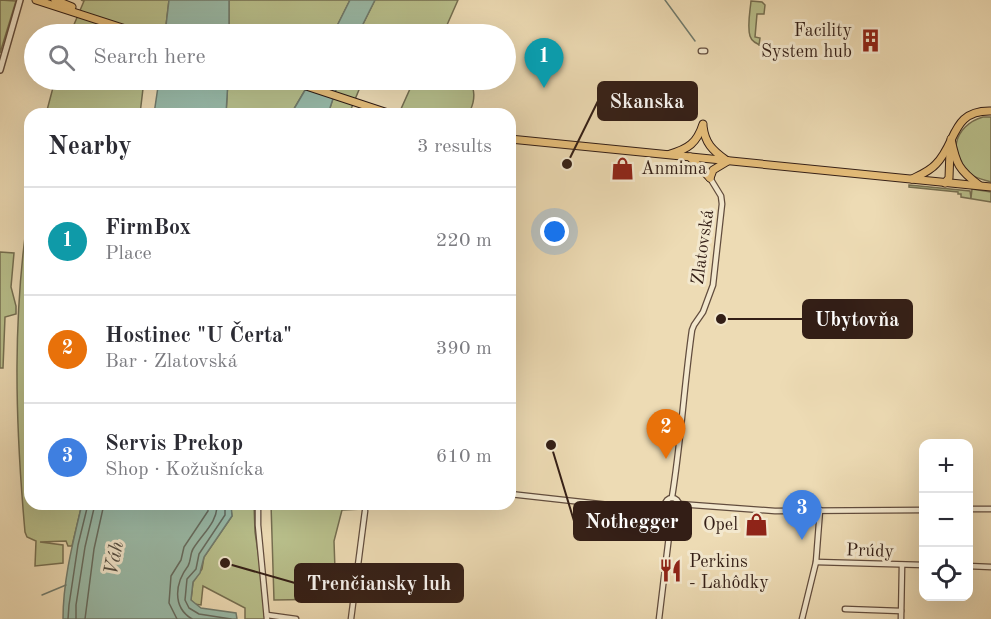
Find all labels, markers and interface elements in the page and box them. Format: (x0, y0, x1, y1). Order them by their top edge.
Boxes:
place label: Facility System hub (761, 22, 852, 61)
search box (24, 24, 516, 90)
building icon: Facility System hub (857, 27, 883, 53)
pin: 1 (524, 38, 564, 88)
icon: search (45, 41, 78, 74)
text: Search here (93, 46, 206, 68)
callout: Skanska (598, 82, 697, 120)
text: Skanska (610, 93, 684, 113)
text: Nearby (48, 134, 132, 160)
text: 3 results (417, 137, 492, 157)
shop icon: Anmima (610, 155, 636, 181)
place label: Anmima (641, 160, 707, 178)
street label: Zlatovská (689, 208, 717, 286)
text: FirmBox (105, 217, 191, 239)
your location (540, 217, 569, 246)
text: 1 (62, 231, 73, 251)
text: 220 m (436, 231, 492, 251)
text: Place (105, 244, 152, 264)
callout: Ubytovňa (803, 300, 912, 338)
text: Ubytovňa (815, 311, 899, 331)
text: Hostinec "U Čerta" (105, 325, 292, 347)
text: 2 (62, 339, 73, 359)
text: 390 m (436, 339, 492, 359)
text: Bar · Zlatovská (105, 352, 238, 372)
pin: 2 (646, 410, 686, 459)
text: Servis Prekop (105, 433, 243, 455)
map controls (919, 439, 973, 601)
button: + (919, 439, 973, 493)
text: 3 (62, 447, 73, 467)
text: 610 m (436, 447, 492, 467)
text: Shop · Kožušnícka (105, 460, 264, 480)
pin: 3 (782, 490, 822, 540)
button: − (919, 493, 973, 547)
callout: Nothegger (574, 502, 691, 540)
shop icon: Opel (743, 511, 769, 537)
text: Nothegger (585, 513, 679, 533)
place label: Opel (703, 516, 738, 534)
water label: Váh (102, 540, 128, 577)
street label: Prúdy (846, 541, 895, 561)
button: locate (919, 547, 973, 601)
place label: Perkins - Lahôdky (689, 553, 769, 592)
restaurant icon: Perkins - Lahôdky (658, 558, 684, 584)
callout: Trenčiansky luh (295, 564, 463, 602)
text: Trenčiansky luh (307, 575, 451, 595)

